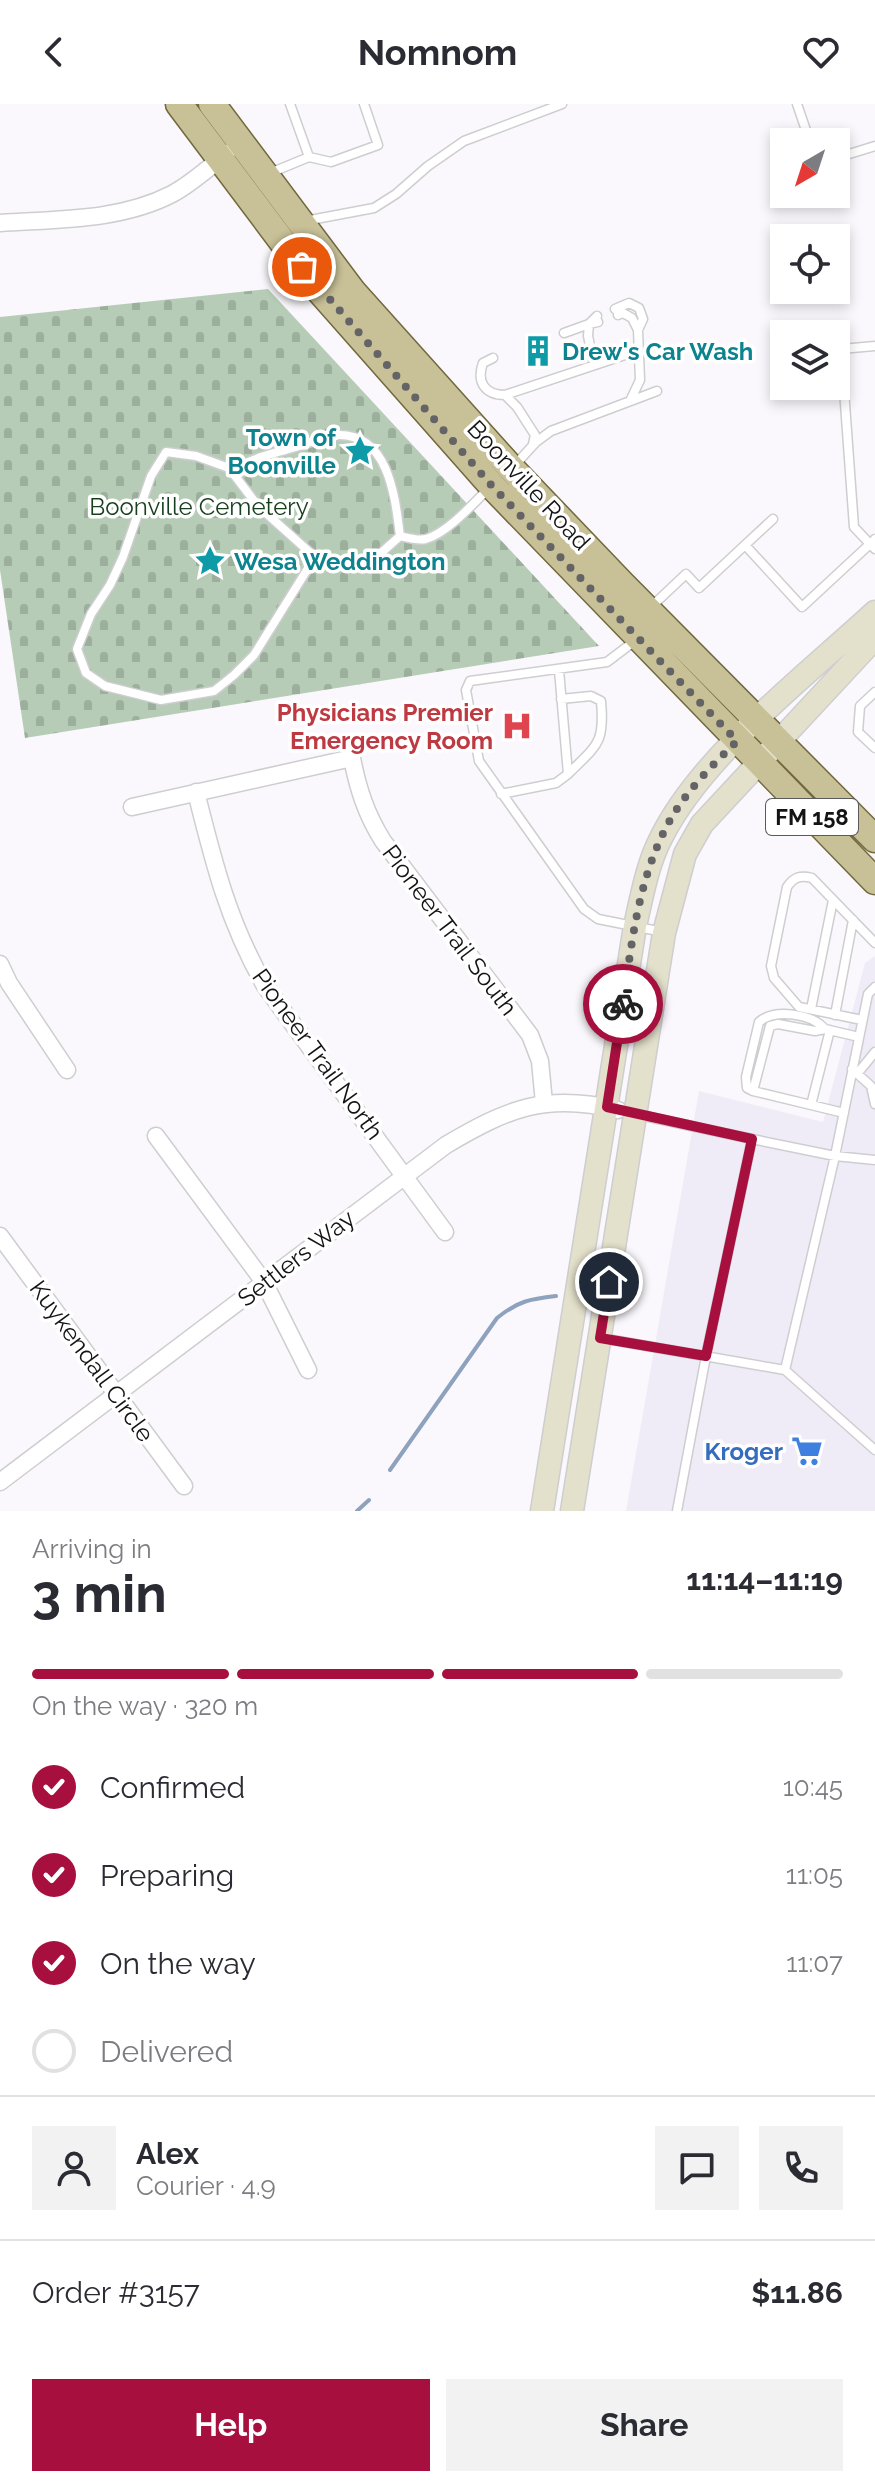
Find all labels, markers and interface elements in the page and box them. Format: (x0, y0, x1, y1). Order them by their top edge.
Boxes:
icon: back (32, 30, 76, 74)
icon: heart (799, 30, 843, 74)
text: Nomnom (358, 31, 517, 73)
north arrow (770, 128, 850, 208)
map controls (770, 128, 850, 400)
button: locate (770, 224, 850, 304)
pin (268, 233, 336, 301)
icon: bag (280, 245, 324, 289)
button: layers (770, 320, 850, 400)
building icon: Drew's Car Wash (521, 334, 555, 368)
place label: Drew's Car Wash (562, 337, 753, 366)
street label: Boonville Road (461, 414, 597, 556)
place label: Town of Boonville (227, 423, 337, 480)
place icon: Town of Boonville (343, 434, 377, 468)
park label: Boonville Cemetery (89, 492, 309, 521)
place icon: Wesa Weddington (193, 544, 227, 578)
place label: Wesa Weddington (234, 547, 445, 576)
place label: Physicians Premier Emergency Room (277, 698, 493, 755)
hospital icon: Physicians Premier Emergency Room (500, 709, 534, 743)
road number: FM 158 (766, 799, 858, 835)
street label: Pioneer Trail South (376, 839, 524, 1021)
street label: Pioneer Trail North (246, 963, 390, 1145)
courier (583, 964, 663, 1044)
icon: bike (601, 982, 645, 1026)
street label: Settlers Way (232, 1203, 360, 1313)
pin (575, 1248, 643, 1316)
icon: home (587, 1260, 631, 1304)
street label: Kuykendall Circle (24, 1275, 160, 1447)
supermarket icon: Kroger (790, 1434, 824, 1468)
place label: Kroger (704, 1437, 783, 1466)
text: Arriving in (32, 1534, 152, 1564)
text: 11:14–11:19 (686, 1562, 843, 1597)
text: 3 min (32, 1563, 167, 1624)
text: On the way · 320 m (32, 1691, 258, 1721)
icon: check (32, 1765, 76, 1809)
text: Confirmed (100, 1770, 245, 1805)
text: 10:45 (783, 1772, 843, 1802)
icon: check (32, 1853, 76, 1897)
text: Preparing (100, 1858, 234, 1893)
text: 11:05 (786, 1860, 843, 1890)
icon: check (32, 1941, 76, 1985)
text: On the way (100, 1946, 256, 1981)
text: 11:07 (786, 1948, 843, 1978)
text: Delivered (100, 2034, 233, 2069)
button: person (32, 2126, 116, 2210)
button: chat (655, 2126, 739, 2210)
button: phone (759, 2126, 843, 2210)
text: Alex (136, 2136, 199, 2171)
text: Courier · 4.9 (136, 2171, 276, 2201)
text: Order #3157 (32, 2275, 200, 2310)
text: $11.86 (751, 2275, 843, 2310)
button: Help (32, 2379, 430, 2471)
button: Share (446, 2379, 843, 2471)

